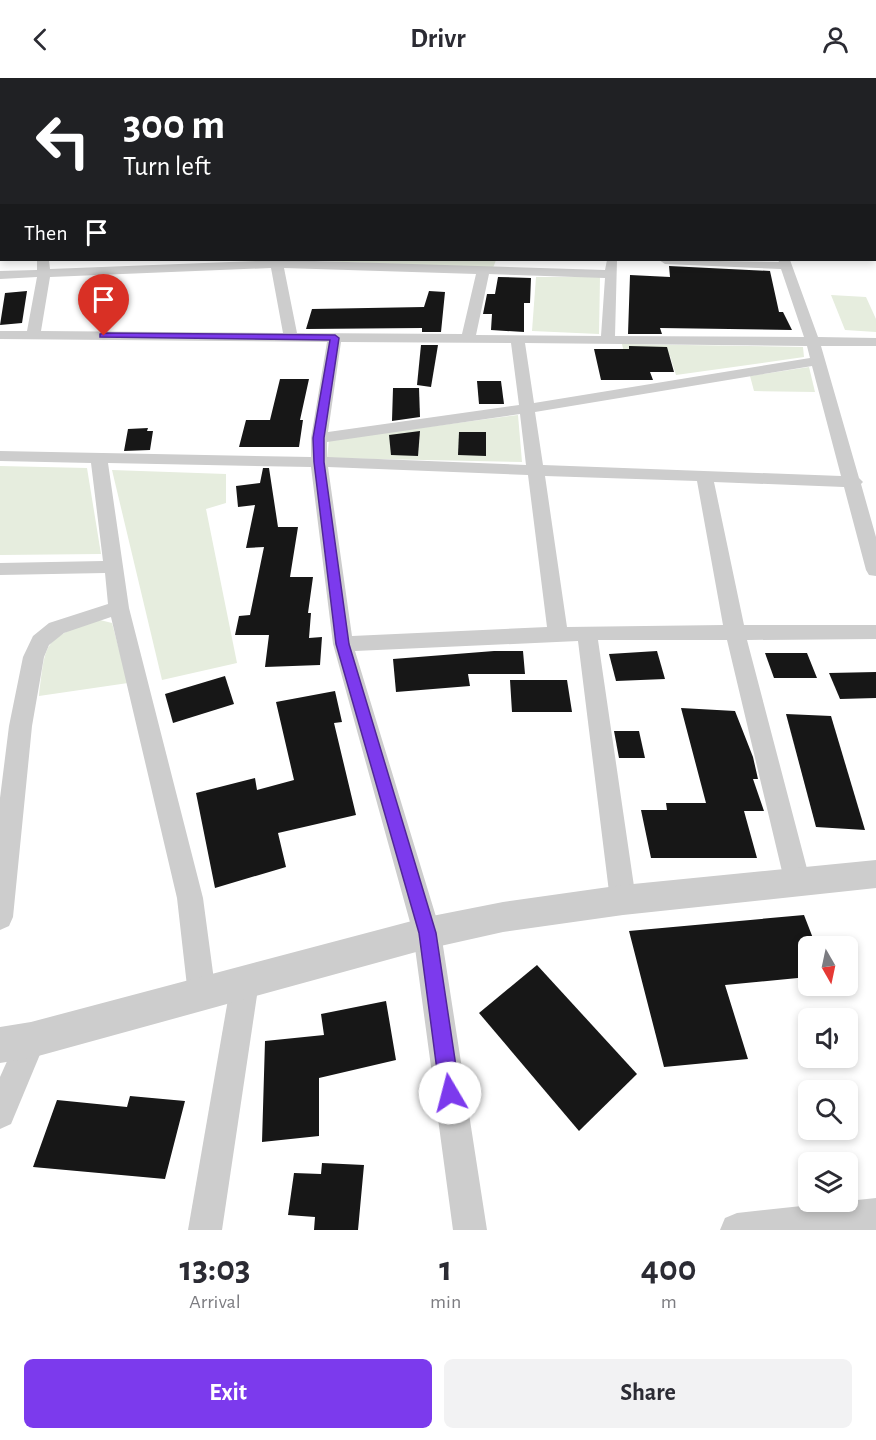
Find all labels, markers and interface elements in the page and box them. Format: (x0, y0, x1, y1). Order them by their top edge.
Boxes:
icon: back (24, 23, 57, 56)
icon: person (819, 23, 852, 56)
text: Drivr (410, 25, 466, 52)
icon: left (24, 102, 102, 180)
text: 300 m (123, 104, 225, 146)
text: Turn left (123, 153, 211, 180)
icon: arrive (80, 216, 113, 249)
text: Then (24, 222, 68, 244)
pin (78, 274, 129, 336)
icon: arrive (87, 283, 120, 316)
north arrow (798, 936, 858, 996)
map controls (798, 936, 858, 1212)
button: sound (798, 1008, 858, 1068)
position arrow (418, 1061, 482, 1125)
button: search (798, 1080, 858, 1140)
button: layers (798, 1152, 858, 1212)
text: 13:03 (180, 1251, 251, 1287)
text: 1 (439, 1251, 452, 1287)
text: 400 (641, 1251, 696, 1287)
text: Arrival (189, 1292, 241, 1312)
text: min (430, 1292, 461, 1312)
text: m (661, 1292, 677, 1312)
button: Exit (24, 1359, 432, 1428)
button: Share (444, 1359, 852, 1428)

